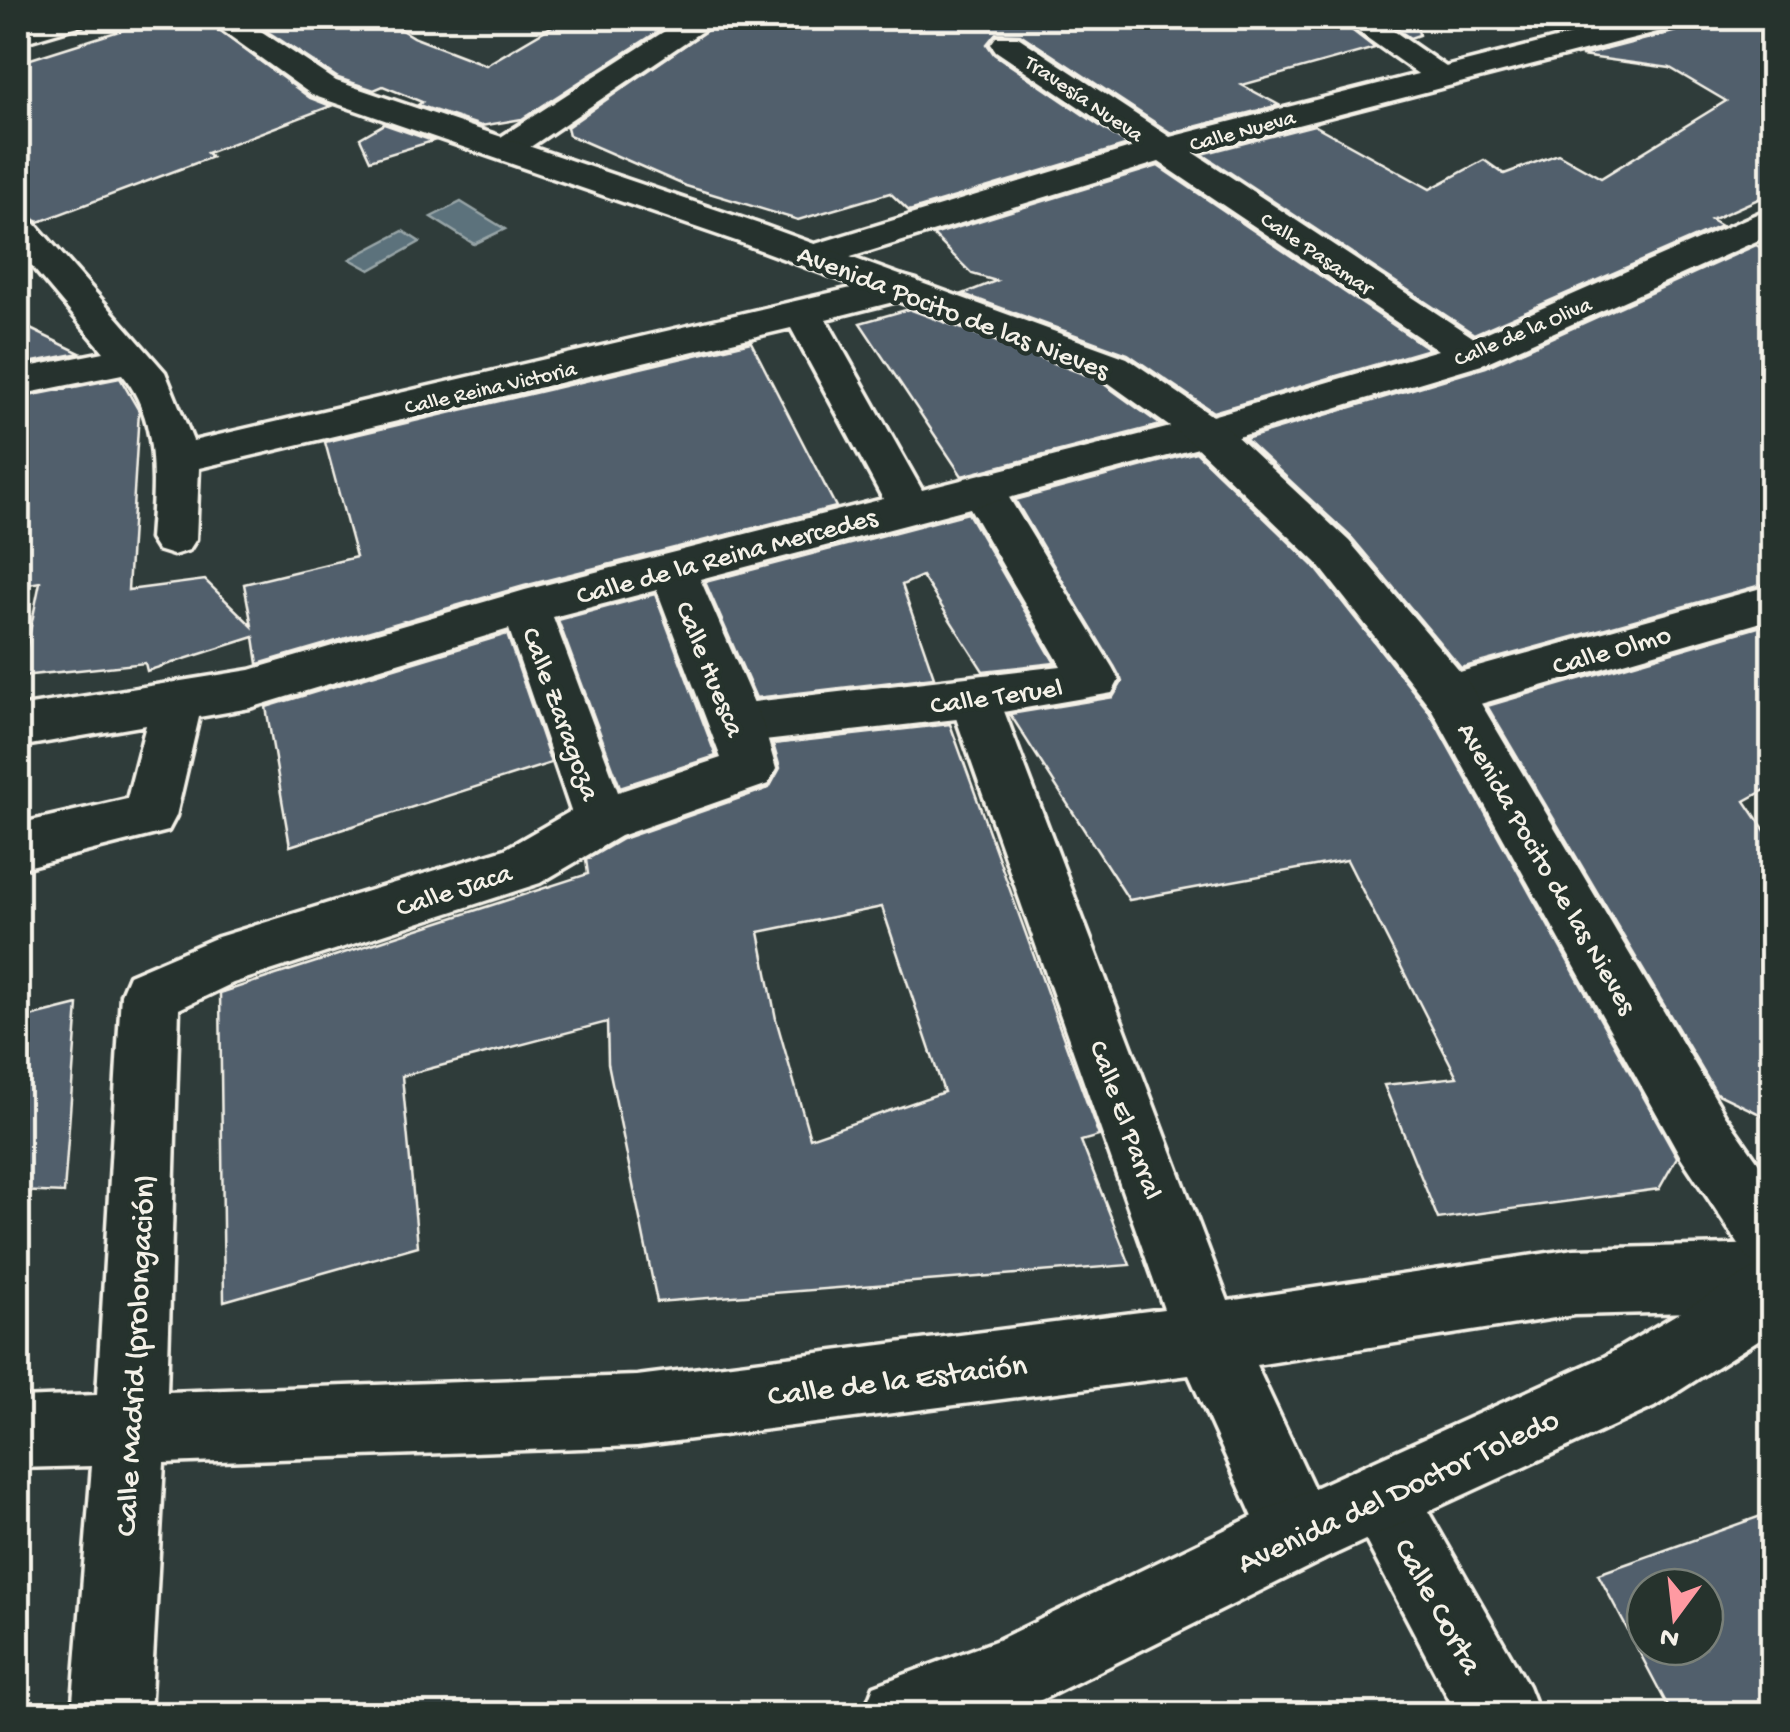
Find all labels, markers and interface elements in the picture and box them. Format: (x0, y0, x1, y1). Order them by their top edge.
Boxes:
street label: Travesía Nueva (1017, 50, 1148, 150)
street label: Calle Nueva (1187, 106, 1299, 159)
street label: Calle Pasamar (1254, 208, 1379, 304)
street label: Avenida Pocito de las Nieves (792, 239, 1114, 389)
street label: Calle de la Oliva (1451, 293, 1597, 374)
street label: Calle Reina Victoria (402, 357, 580, 422)
street label: Calle de la Reina Mercedes (573, 502, 882, 614)
street label: Calle Huesca (666, 597, 750, 744)
street label: Calle Olmo (1549, 620, 1675, 685)
street label: Calle Zaragoza (512, 624, 606, 807)
street label: Calle Teruel (928, 673, 1065, 724)
street label: Avenida Pocito de las Nieves (1448, 717, 1643, 1022)
street label: Calle Jaca (392, 858, 518, 926)
street label: Calle El Parral (1080, 1036, 1168, 1205)
street label: Calle Madrid (prolongación) (110, 1173, 166, 1537)
street label: Calle de la Estación (766, 1348, 1029, 1418)
street label: Avenida del Doctor Toledo (1232, 1402, 1566, 1585)
street label: Calle Corta (1383, 1533, 1489, 1683)
north arrow (1625, 1567, 1725, 1667)
text: N (1657, 1618, 1683, 1655)

